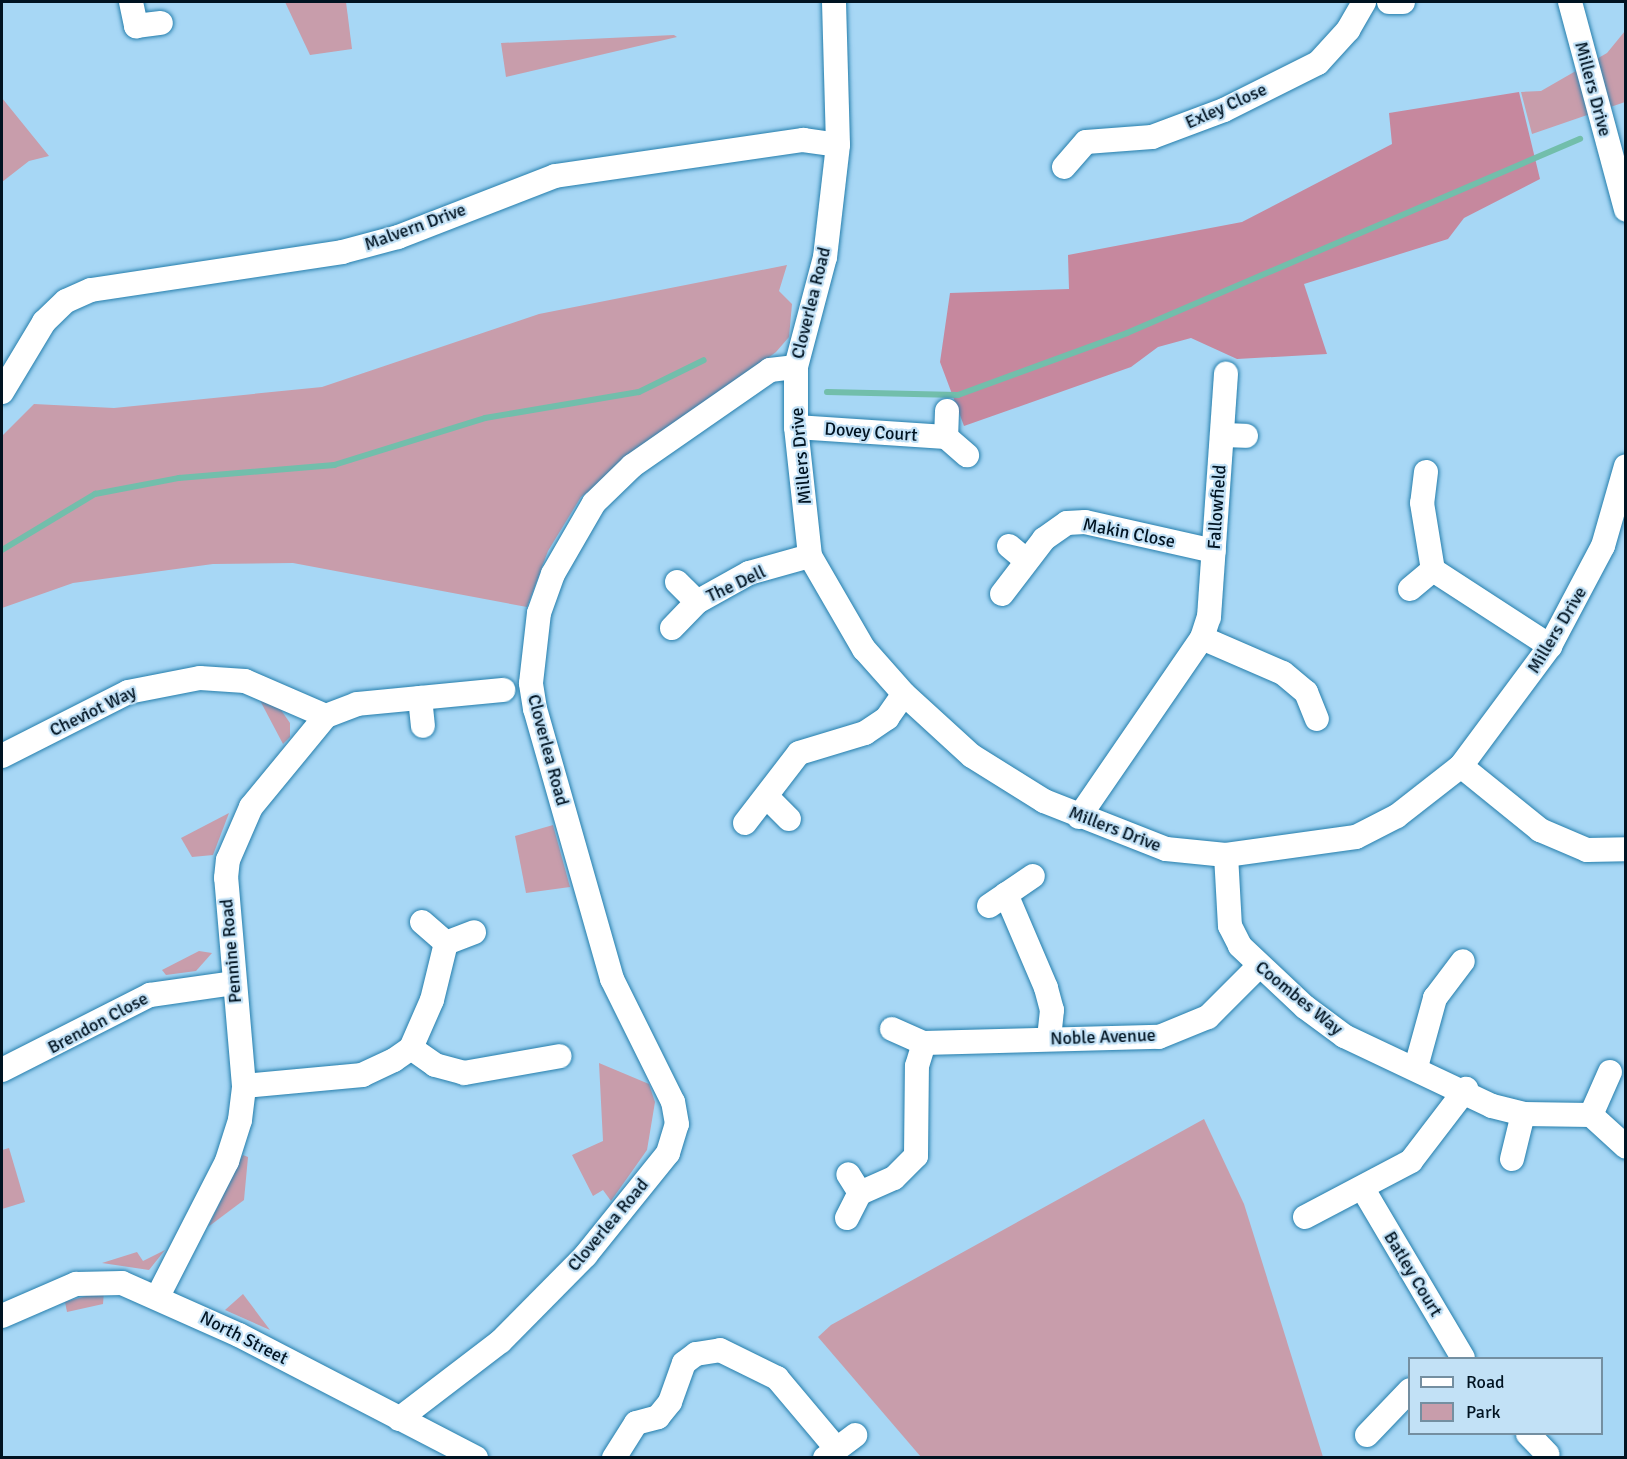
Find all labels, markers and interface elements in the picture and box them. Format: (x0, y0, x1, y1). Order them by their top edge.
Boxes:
street label: Millers Drive (1570, 39, 1616, 139)
street label: Exley Close (1182, 78, 1270, 134)
street label: Malvern Drive (361, 199, 469, 255)
street label: Cloverlea Road (787, 245, 835, 361)
street label: Millers Drive (786, 407, 816, 505)
street label: Dovey Court (824, 418, 918, 446)
street label: Fallowfield (1203, 464, 1231, 550)
street label: Makin Close (1081, 513, 1177, 553)
street label: The Dell (703, 561, 769, 607)
street label: Millers Drive (1523, 583, 1591, 677)
street label: Cheviot Way (46, 681, 140, 741)
street label: Cloverlea Road (523, 692, 573, 808)
street label: Millers Drive (1066, 801, 1164, 857)
street label: Pennine Road (216, 898, 246, 1004)
street label: Coombes Way (1251, 956, 1347, 1040)
street label: Brendon Close (44, 987, 152, 1059)
street label: Noble Avenue (1050, 1024, 1156, 1050)
street label: Cloverlea Road (563, 1174, 653, 1276)
street label: Batley Court (1379, 1227, 1447, 1321)
street label: North Street (197, 1307, 291, 1369)
legend (1408, 1357, 1603, 1435)
text: Road (1466, 1371, 1505, 1393)
text: Park (1466, 1401, 1501, 1423)

